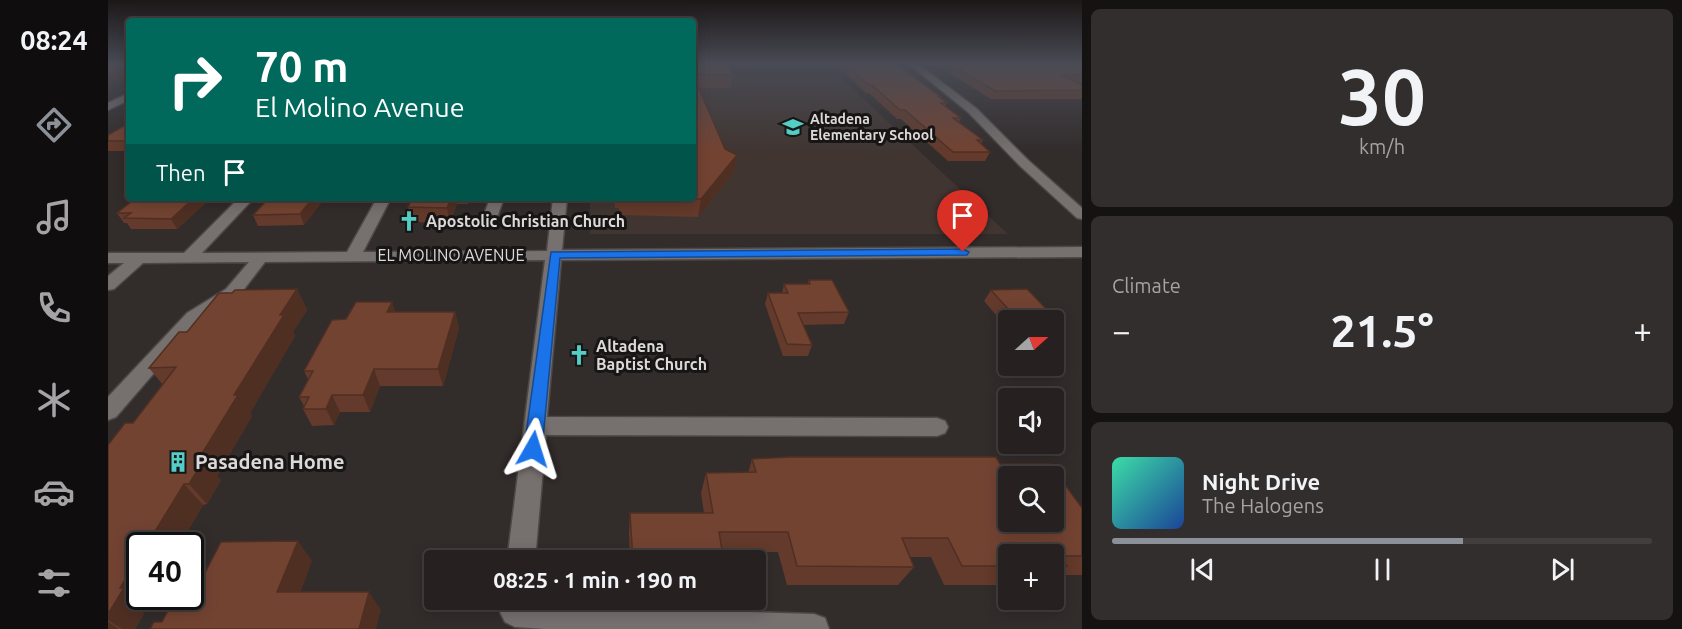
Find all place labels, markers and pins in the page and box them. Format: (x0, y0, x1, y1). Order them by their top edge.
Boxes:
place label: Altadena Elementary School (810, 111, 933, 143)
school or university icon: Altadena Elementary School (781, 115, 805, 139)
pin (937, 190, 988, 252)
church icon: Apostolic Christian Church (397, 209, 421, 233)
place label: Apostolic Christian Church (426, 212, 625, 230)
place label: Altadena Baptist Church (596, 337, 707, 373)
church icon: Altadena Baptist Church (567, 343, 591, 367)
building icon: Pasadena Home (166, 450, 190, 474)
place label: Pasadena Home (195, 450, 345, 473)

